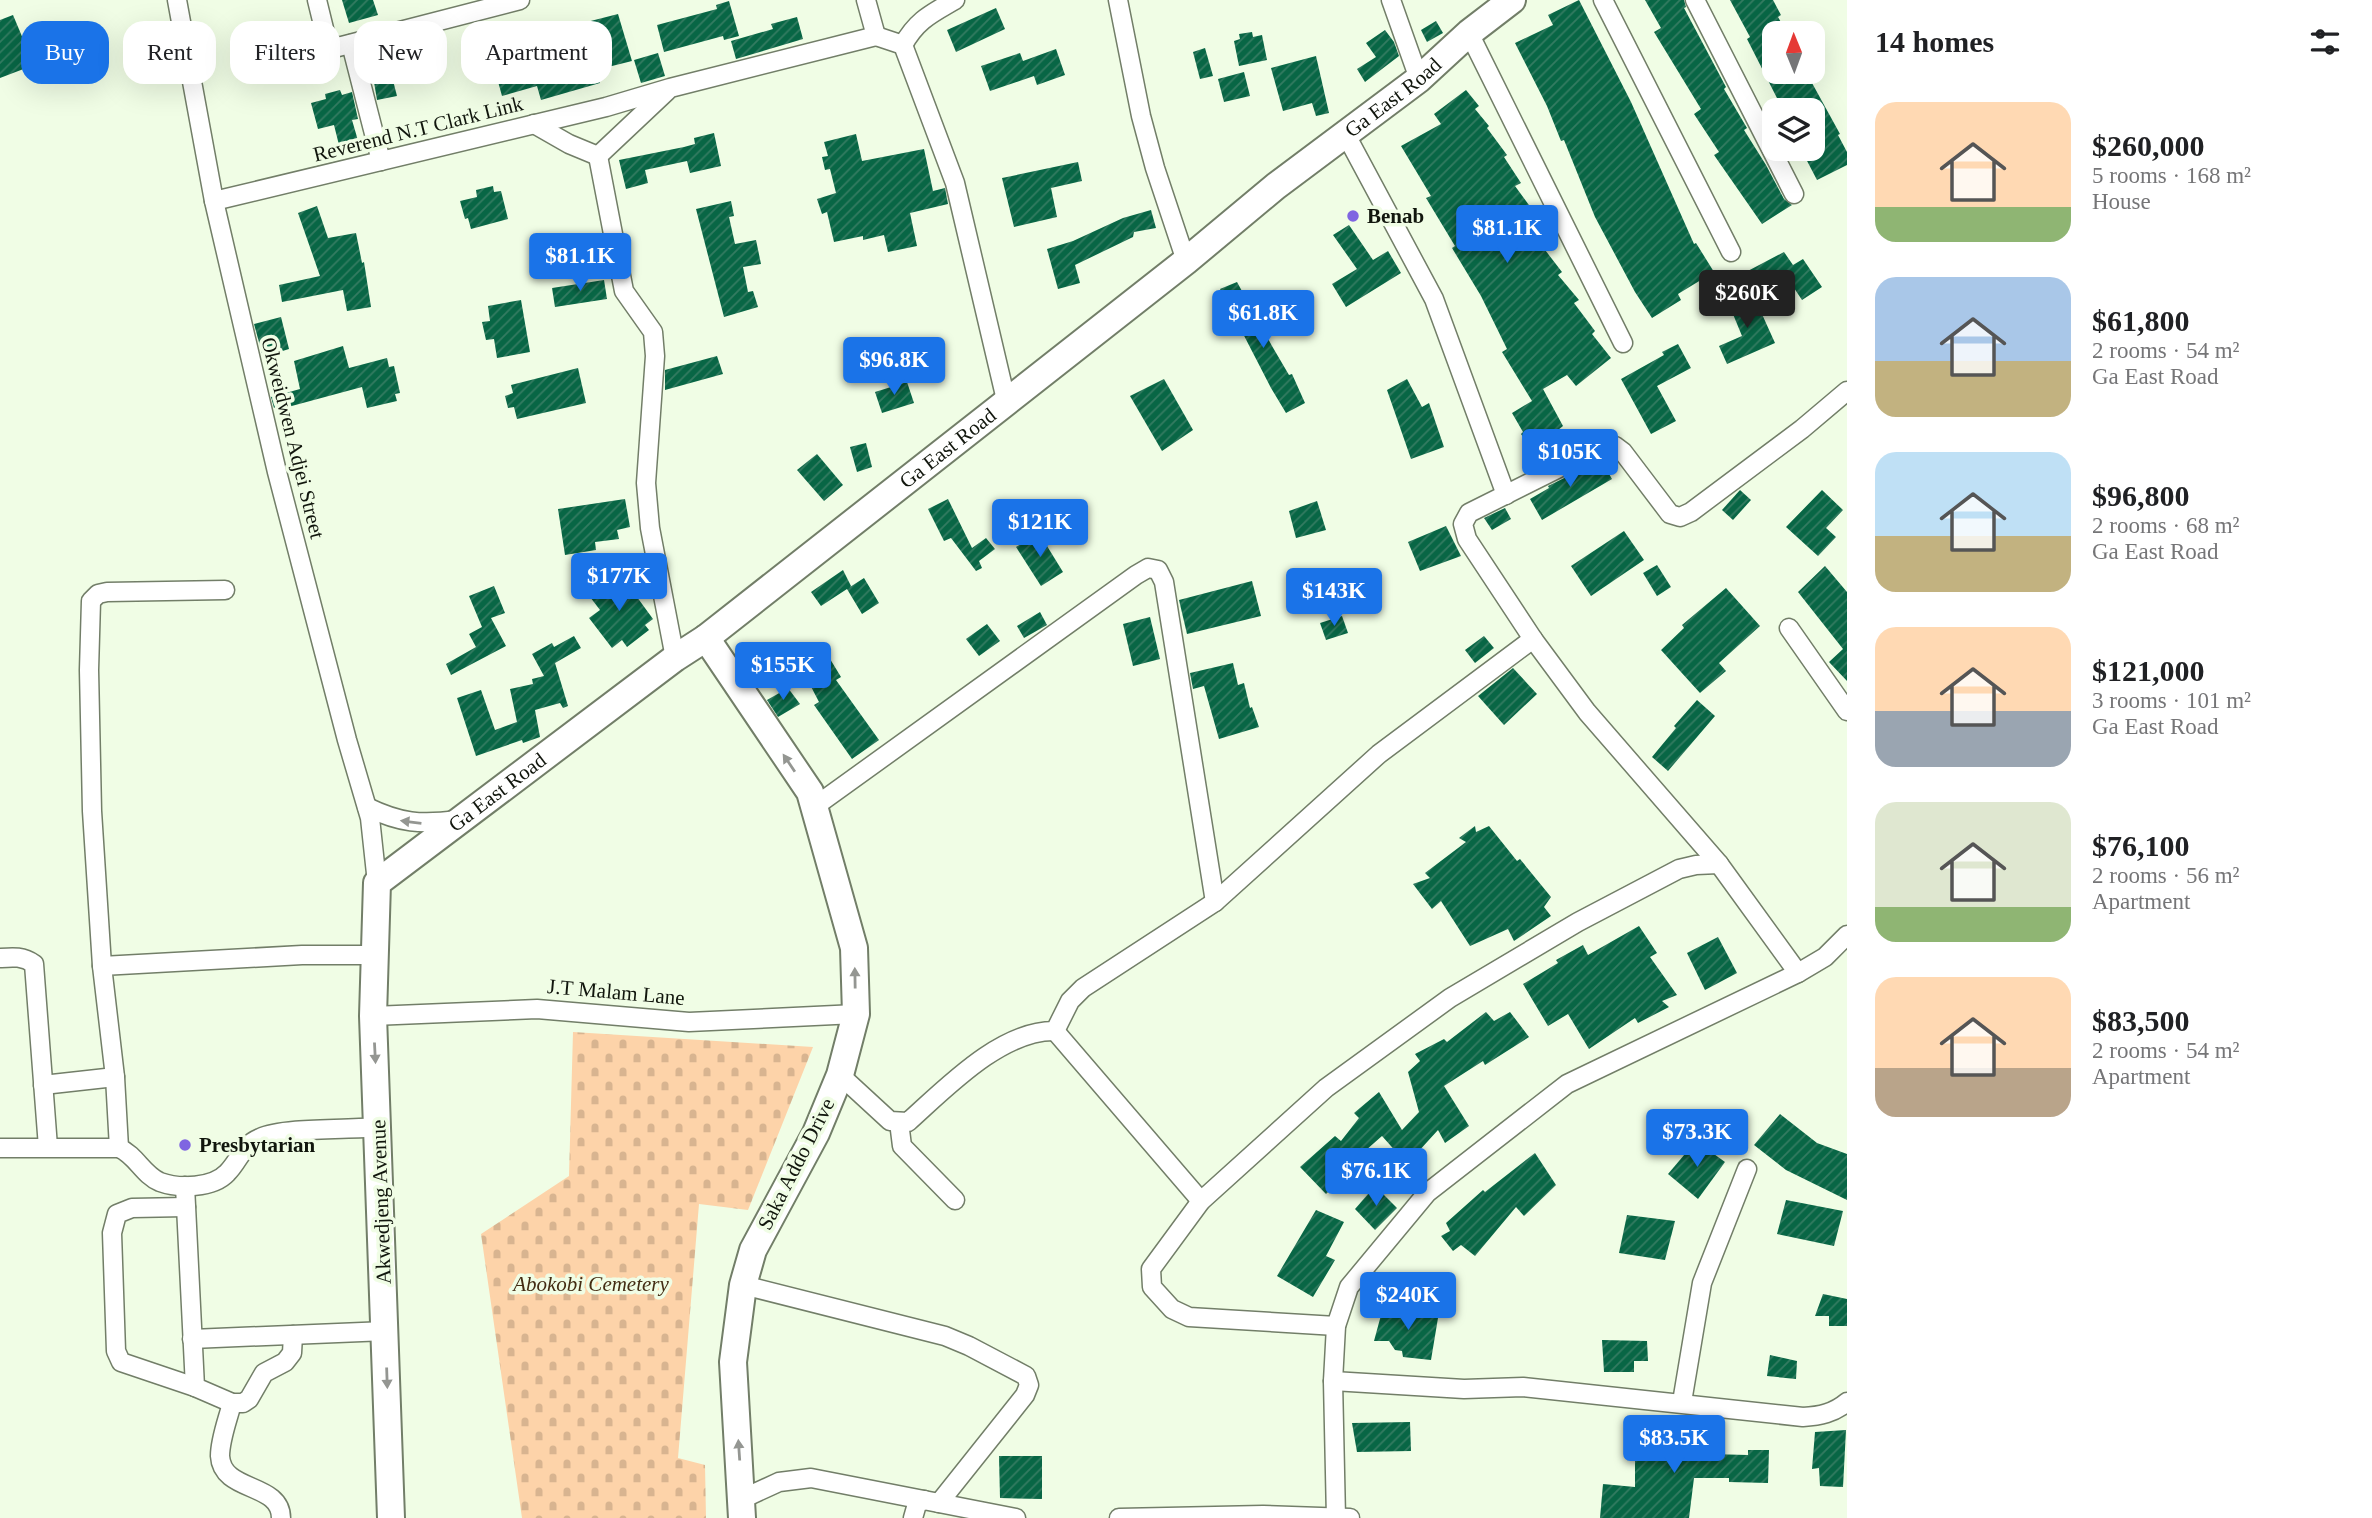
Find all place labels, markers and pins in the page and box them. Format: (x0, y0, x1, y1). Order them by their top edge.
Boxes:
place label: Benab (1367, 204, 1424, 228)
pin: $81.1K (1450, 205, 1564, 265)
marker: Benab (1345, 208, 1361, 224)
pin: $81.1K (523, 233, 637, 293)
pin: $260K (1698, 270, 1796, 330)
pin: $61.8K (1206, 290, 1320, 350)
pin: $96.8K (837, 338, 951, 397)
pin: $105K (1521, 430, 1619, 489)
pin: $121K (991, 500, 1089, 559)
pin: $177K (570, 554, 668, 613)
pin: $143K (1285, 568, 1383, 628)
pin: $155K (734, 642, 832, 702)
pin: $73.3K (1640, 1110, 1754, 1169)
place label: Presbytarian (199, 1133, 316, 1157)
marker: Presbytarian (177, 1137, 193, 1153)
pin: $76.1K (1319, 1148, 1433, 1208)
pin: $240K (1359, 1272, 1457, 1332)
pin: $83.5K (1617, 1416, 1731, 1475)

